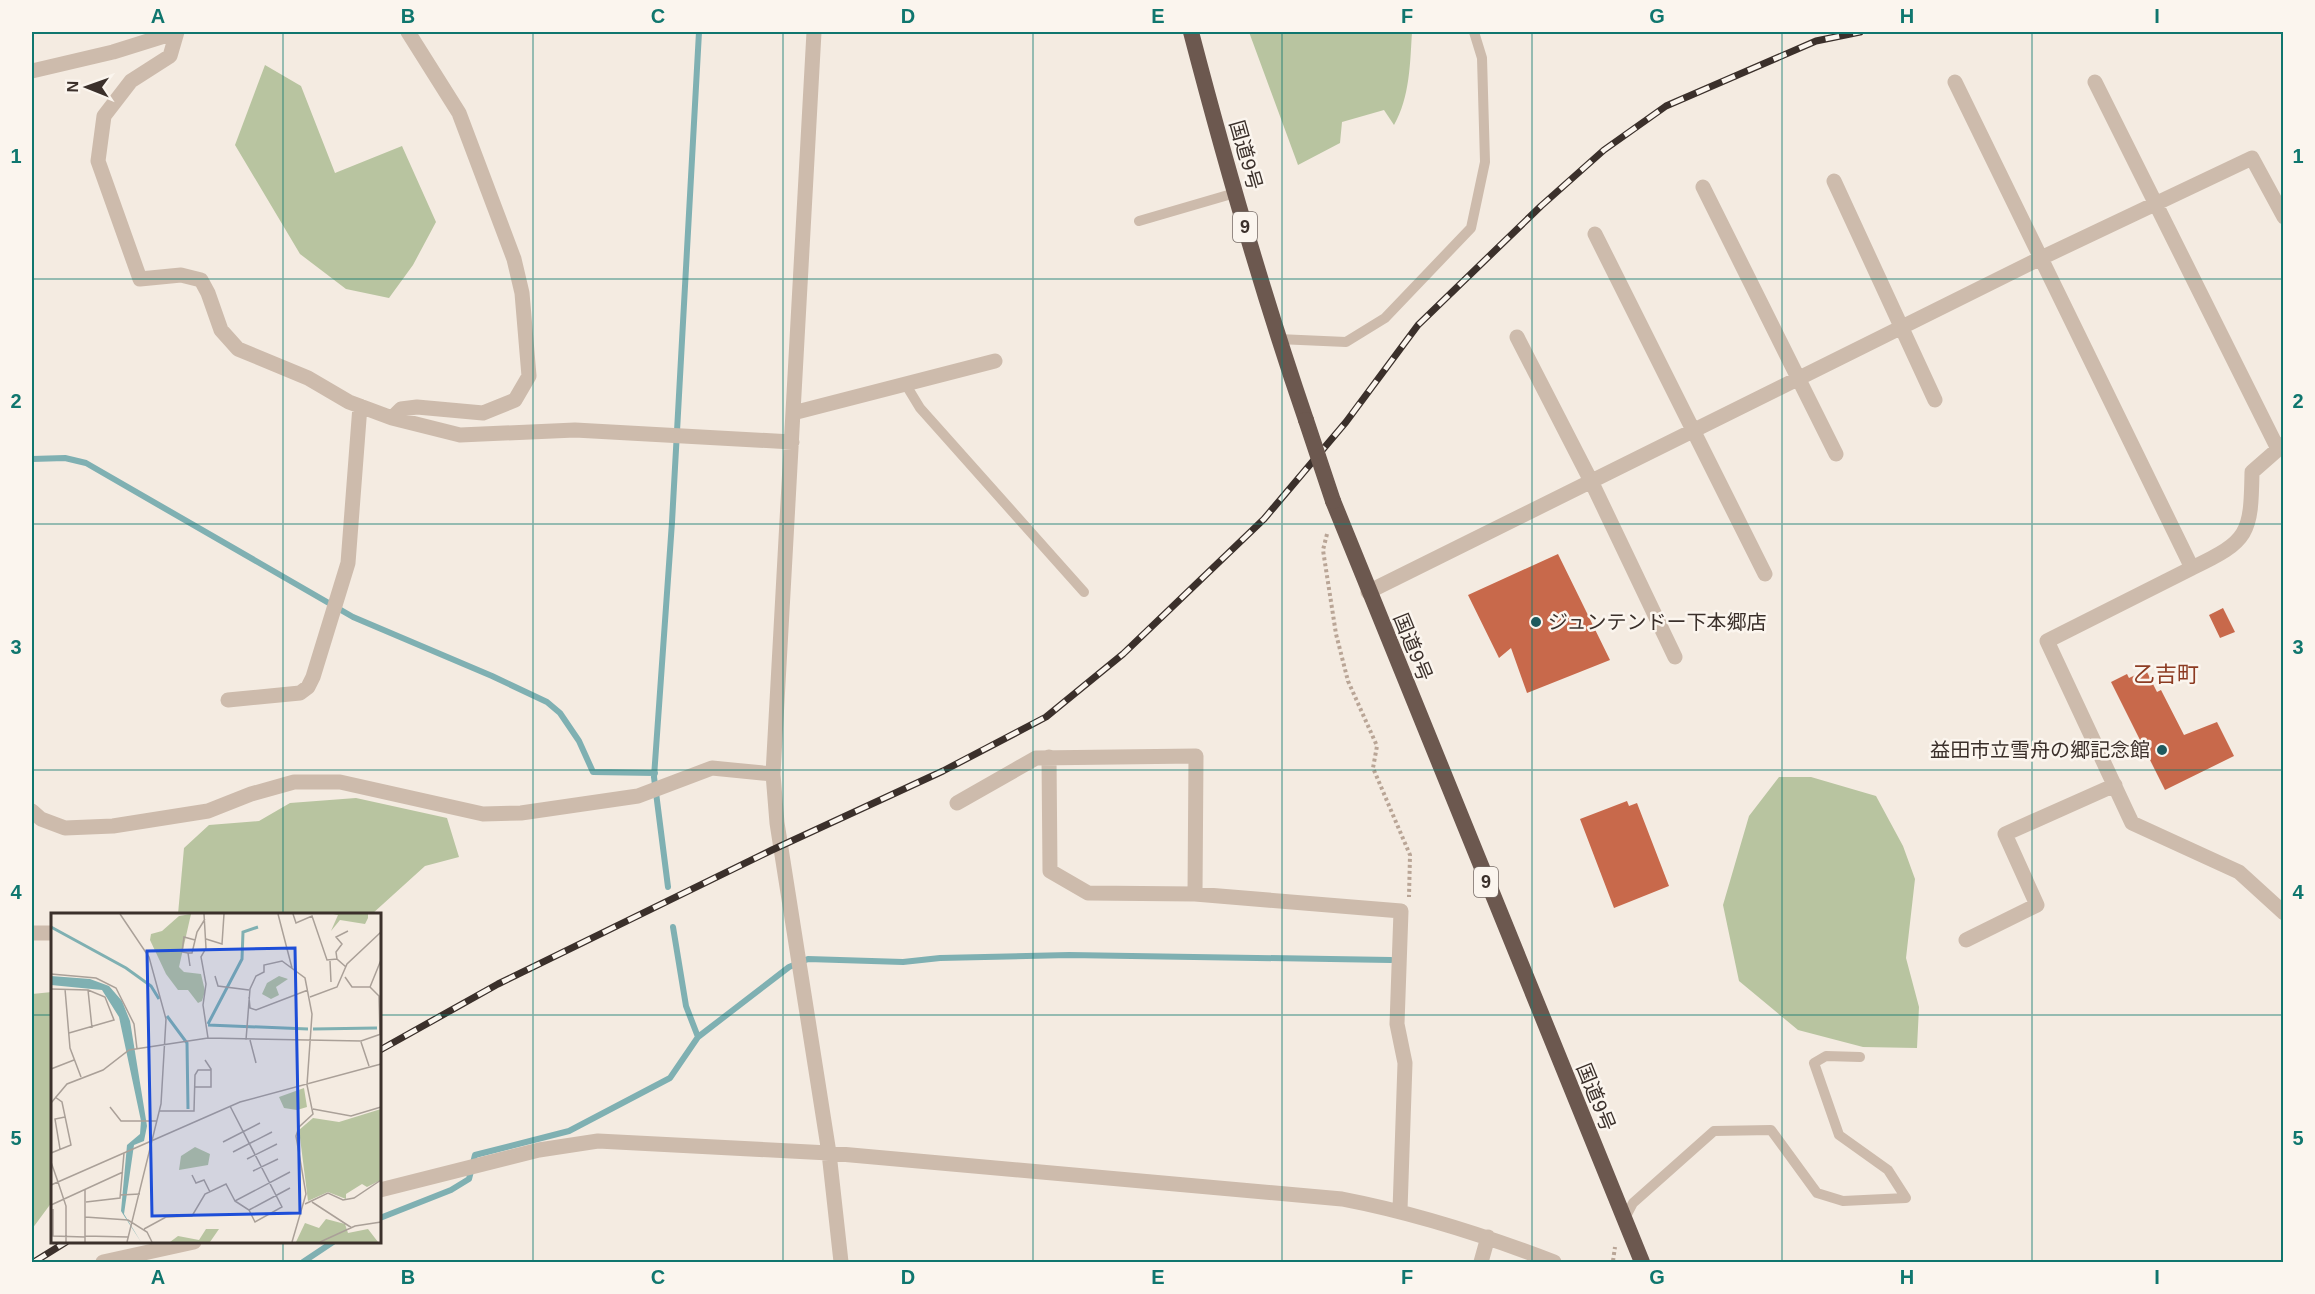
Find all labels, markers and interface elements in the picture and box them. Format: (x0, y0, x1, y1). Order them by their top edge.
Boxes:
text: A (151, 5, 165, 27)
text: B (401, 5, 415, 27)
text: C (651, 5, 665, 27)
text: D (901, 5, 915, 27)
text: E (1151, 5, 1165, 27)
text: F (1401, 5, 1413, 27)
text: G (1649, 5, 1665, 27)
text: H (1900, 5, 1914, 27)
text: I (2154, 5, 2160, 27)
north arrow (57, 57, 117, 117)
text: N (64, 81, 81, 93)
street label: 国道9号 (1226, 118, 1266, 192)
text: 1 (10, 145, 22, 167)
text: 1 (2292, 145, 2304, 167)
road number: 9 (1233, 212, 1257, 242)
text: 2 (10, 390, 22, 412)
text: 2 (2292, 390, 2304, 412)
street label: 国道9号 (1389, 610, 1437, 684)
place label: ジュンテンドー下本郷店 (1548, 611, 1767, 633)
marker: ジュンテンドー下本郷店 (1529, 615, 1543, 629)
text: 3 (10, 636, 22, 658)
text: 3 (2292, 636, 2304, 658)
district label: 乙吉町 (2133, 662, 2199, 687)
place label: 益田市立雪舟の郷記念館 (1930, 739, 2150, 761)
marker: 益田市立雪舟の郷記念館 (2155, 743, 2169, 757)
road number: 9 (1474, 867, 1498, 897)
text: 4 (10, 881, 22, 903)
text: 4 (2292, 881, 2304, 903)
inset map (51, 913, 381, 1243)
street label: 国道9号 (1572, 1060, 1620, 1134)
text: 5 (10, 1127, 22, 1149)
text: 5 (2292, 1127, 2304, 1149)
text: A (151, 1266, 165, 1288)
text: B (401, 1266, 415, 1288)
text: C (651, 1266, 665, 1288)
text: D (901, 1266, 915, 1288)
text: E (1151, 1266, 1165, 1288)
text: F (1401, 1266, 1413, 1288)
text: G (1649, 1266, 1665, 1288)
text: H (1900, 1266, 1914, 1288)
text: I (2154, 1266, 2160, 1288)

